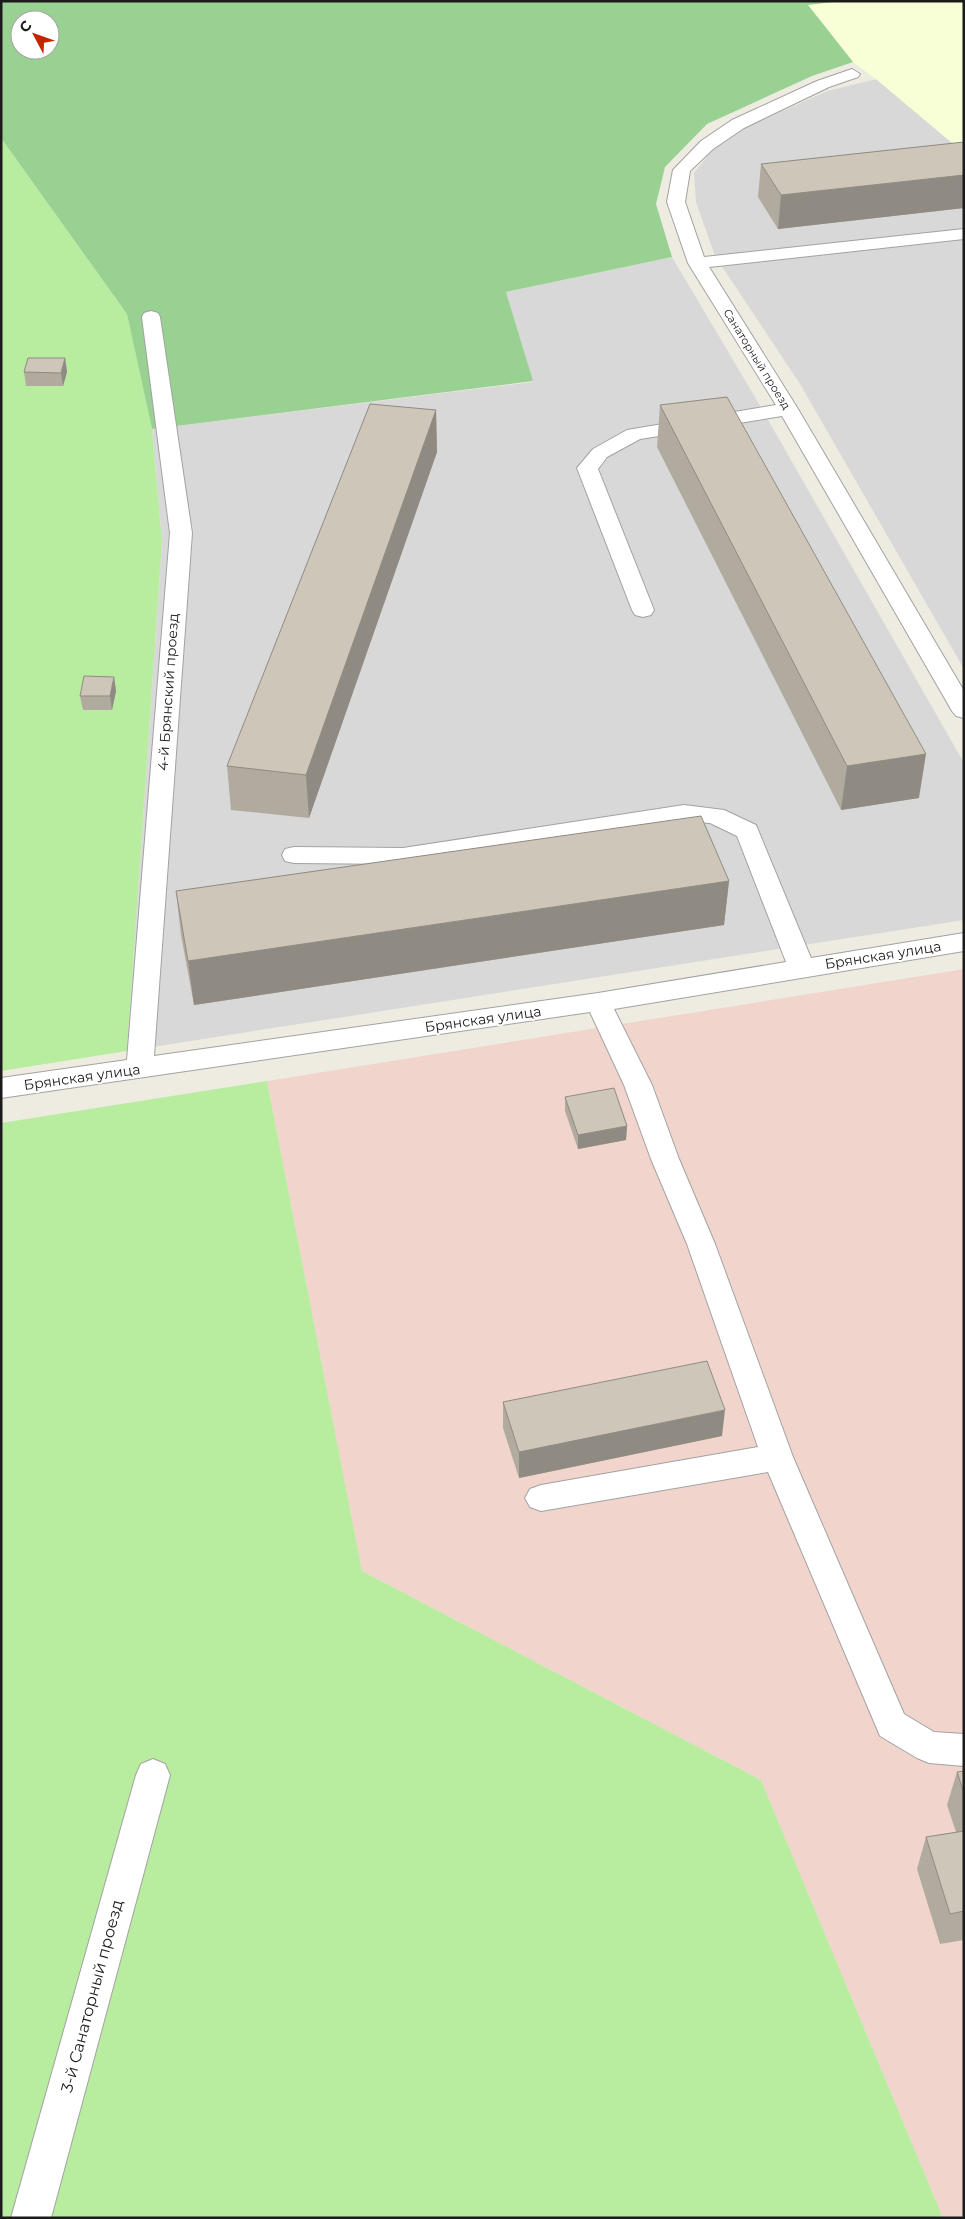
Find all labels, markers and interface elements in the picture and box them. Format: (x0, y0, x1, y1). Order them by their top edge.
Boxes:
north arrow (10, 10, 60, 60)
text: С (15, 17, 35, 36)
street label: Санаторный проезд (720, 306, 794, 412)
street label: 4-й Брянский проезд (154, 613, 182, 771)
street label: Брянская улица (824, 937, 942, 973)
street label: Брянская улица (424, 1002, 542, 1036)
street label: Брянская улица (23, 1060, 141, 1094)
street label: 3-й Санаторный проезд (57, 1898, 127, 2094)

